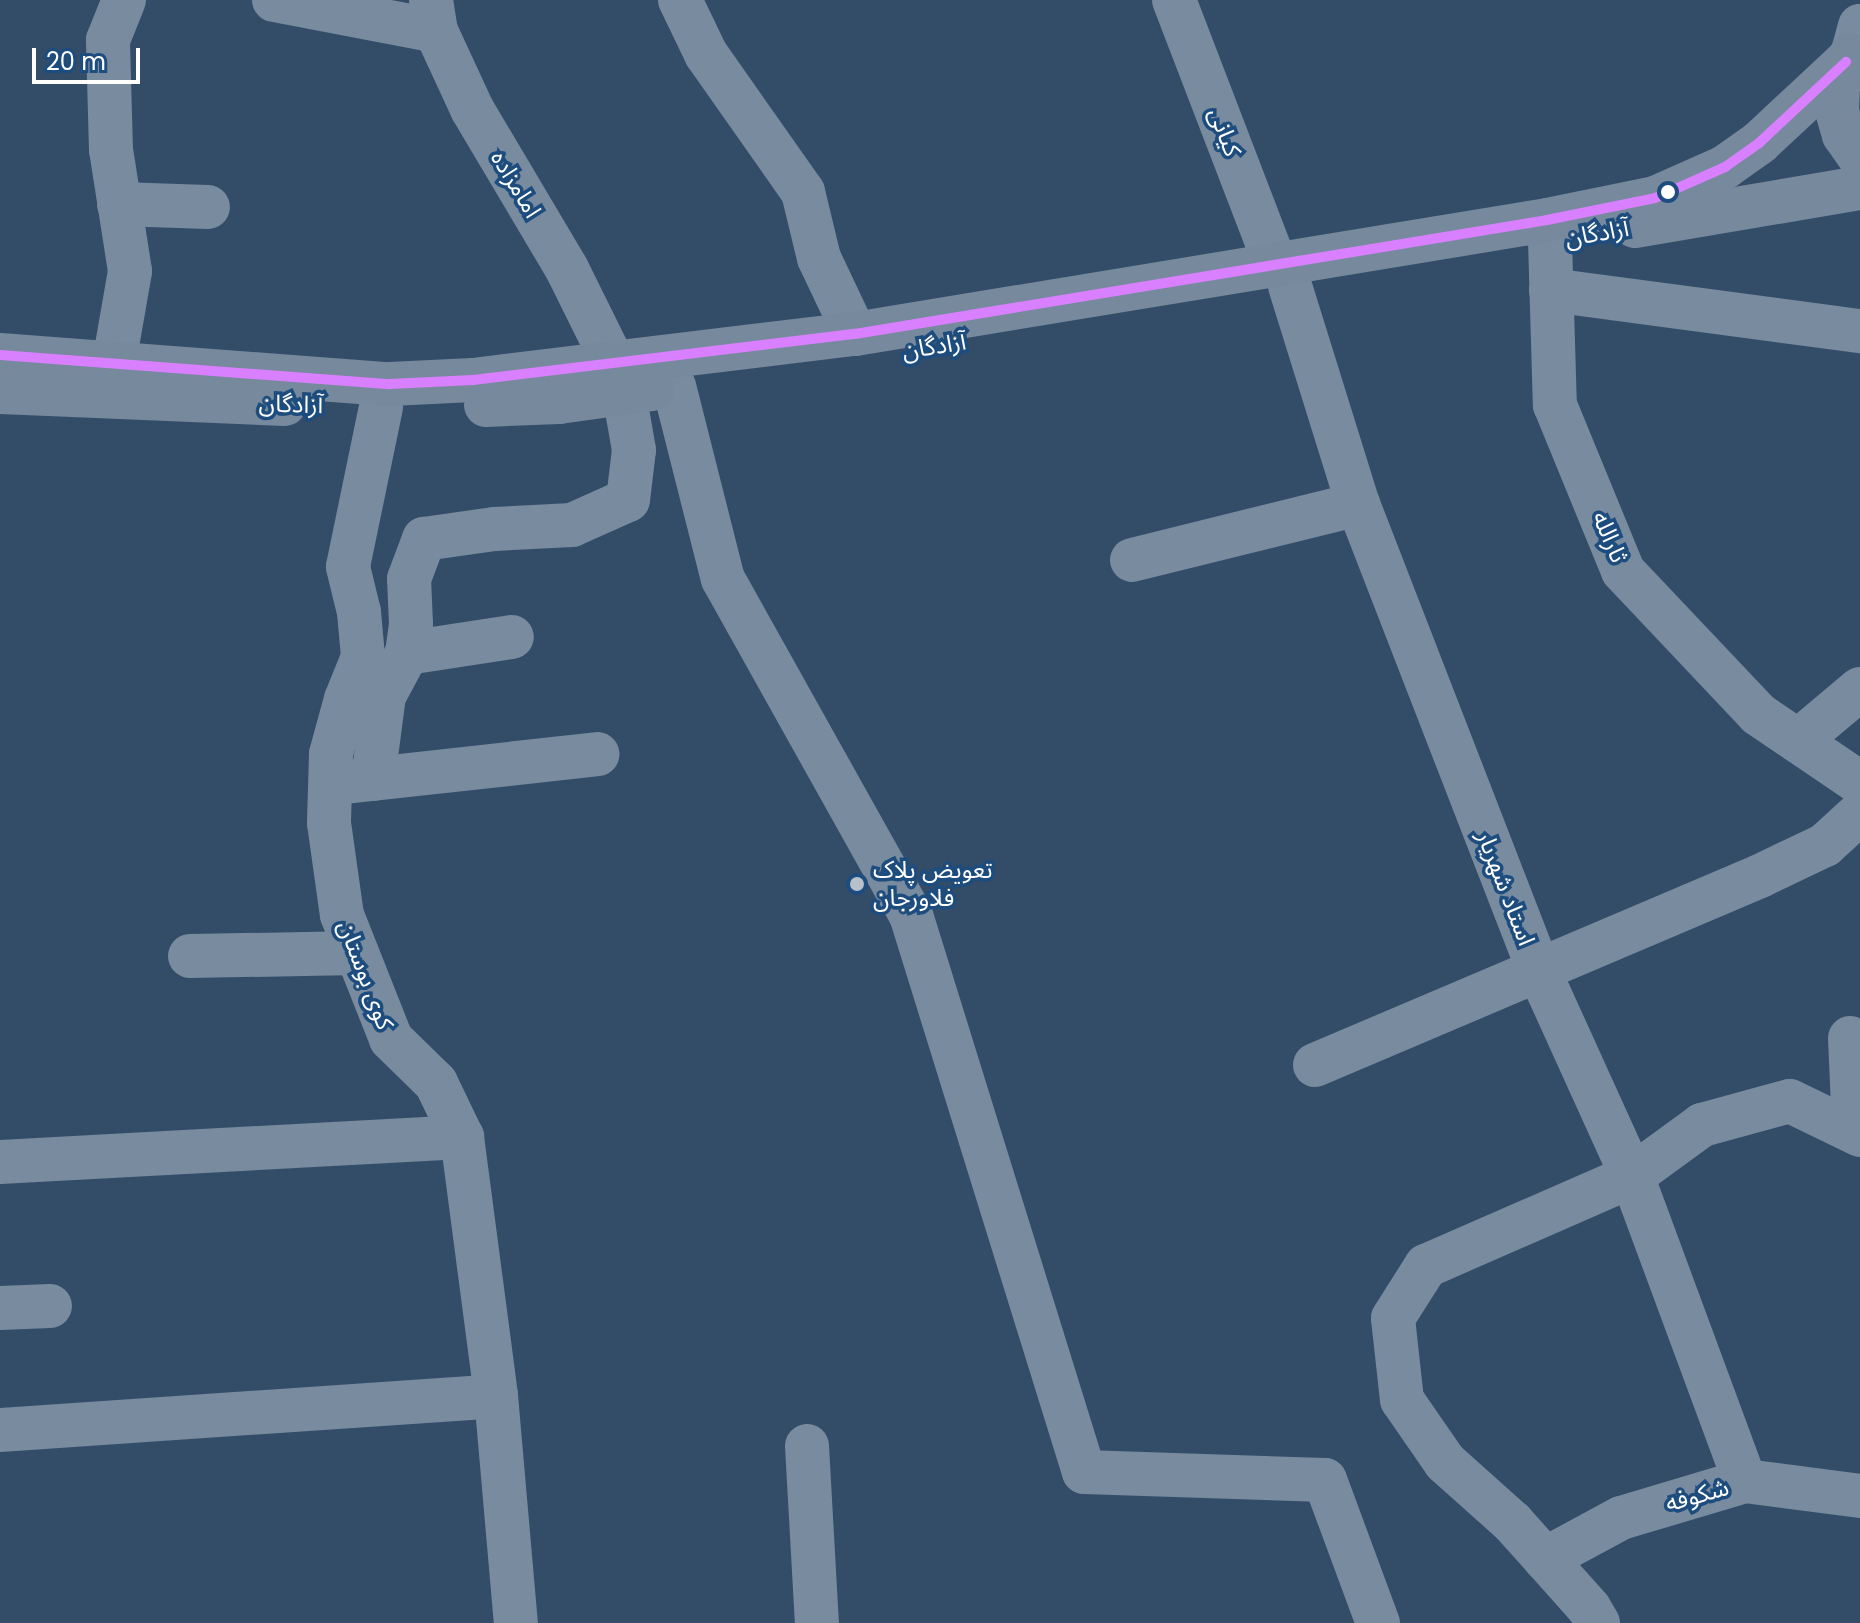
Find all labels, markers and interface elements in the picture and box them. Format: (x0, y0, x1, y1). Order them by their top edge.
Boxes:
scale bar (36, 32, 144, 82)
text: 20 m (46, 45, 106, 78)
street label: کیانی (1203, 104, 1247, 160)
street label: امامزاده (485, 145, 547, 223)
unlabelled marker (1660, 184, 1676, 200)
street label: آزادگان (1563, 213, 1631, 253)
street label: آزادگان (900, 327, 968, 365)
street label: آزادگان (258, 388, 324, 420)
street label: ثارالله (1586, 507, 1634, 567)
street label: استاد شهریار (1471, 826, 1541, 950)
place label: تعویض پلاک فلاورجان (873, 856, 993, 912)
marker: تعویض پلاک فلاورجان (848, 875, 866, 893)
street label: کوی بوستان (332, 916, 400, 1034)
street label: شکوفه (1662, 1472, 1732, 1518)

